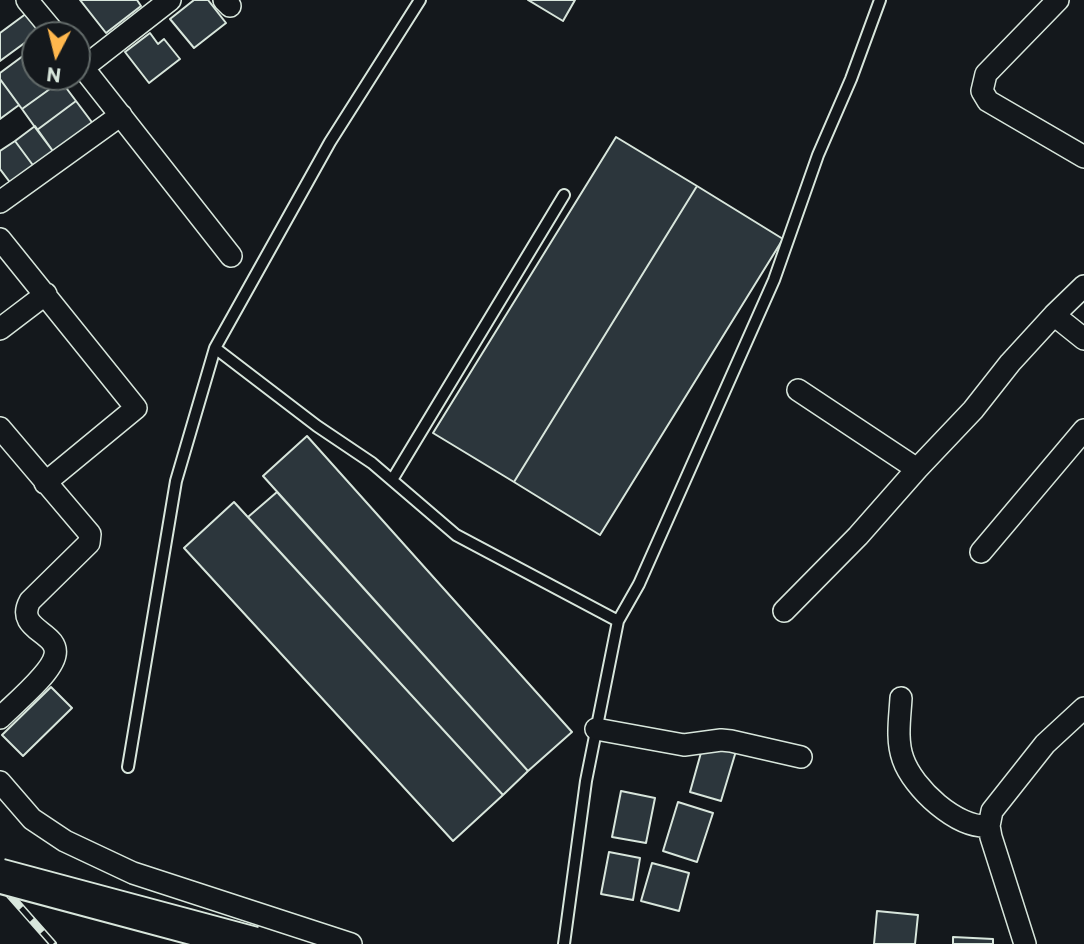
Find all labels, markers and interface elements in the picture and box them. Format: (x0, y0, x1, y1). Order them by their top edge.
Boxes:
north arrow (21, 21, 91, 91)
text: N (45, 63, 62, 88)

